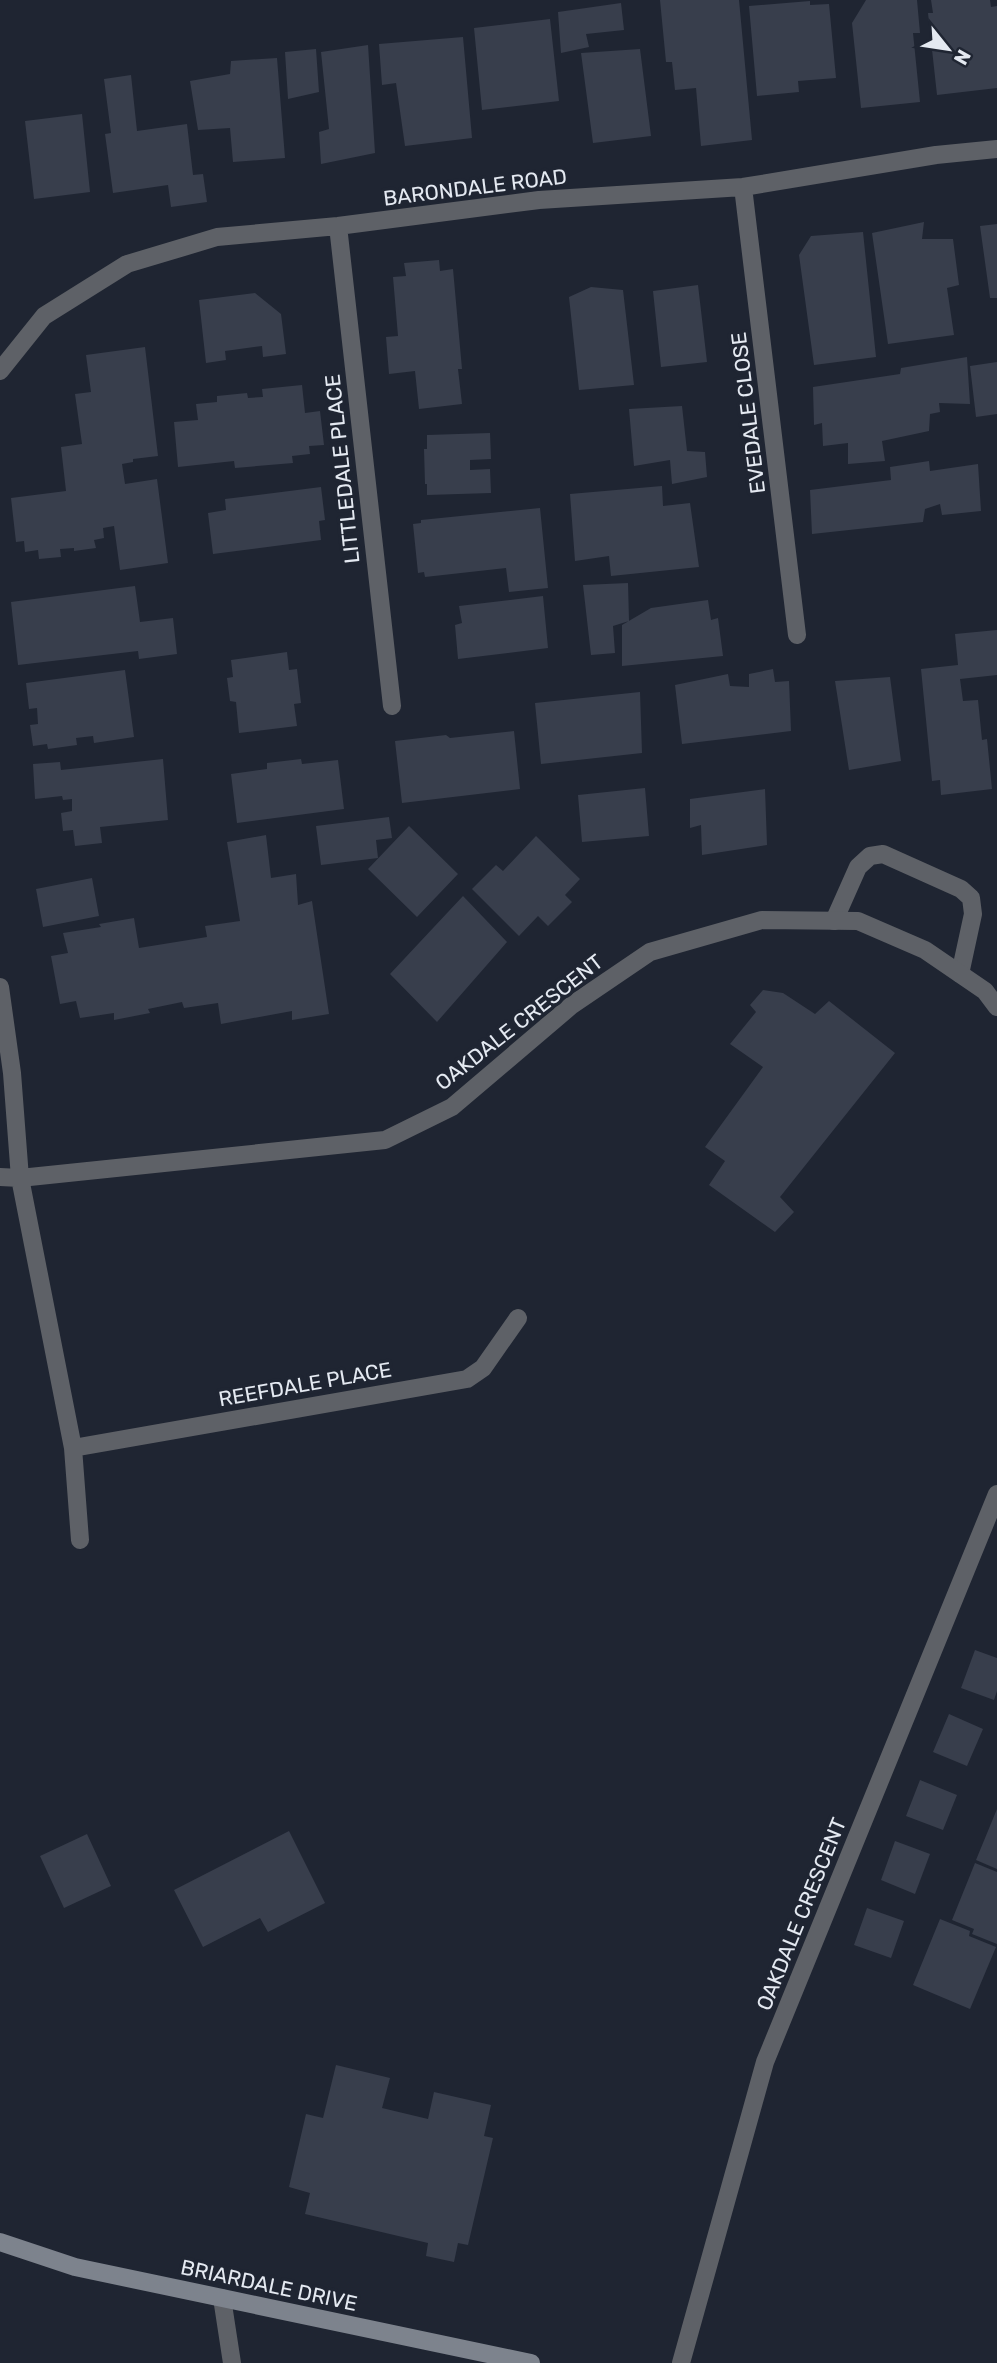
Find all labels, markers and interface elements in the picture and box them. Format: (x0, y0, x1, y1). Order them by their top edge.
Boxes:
north arrow (913, 14, 983, 84)
text: N (949, 46, 976, 69)
street label: BARONDALE ROAD (382, 163, 568, 211)
street label: EVEDALE CLOSE (726, 331, 770, 495)
street label: LITTLEDALE PLACE (320, 373, 364, 565)
street label: OAKDALE CRESCENT (430, 949, 608, 1095)
street label: REEFDALE PLACE (217, 1356, 393, 1412)
street label: OAKDALE CRESCENT (751, 1814, 851, 2014)
street label: BRIARDALE DRIVE (178, 2254, 360, 2316)

